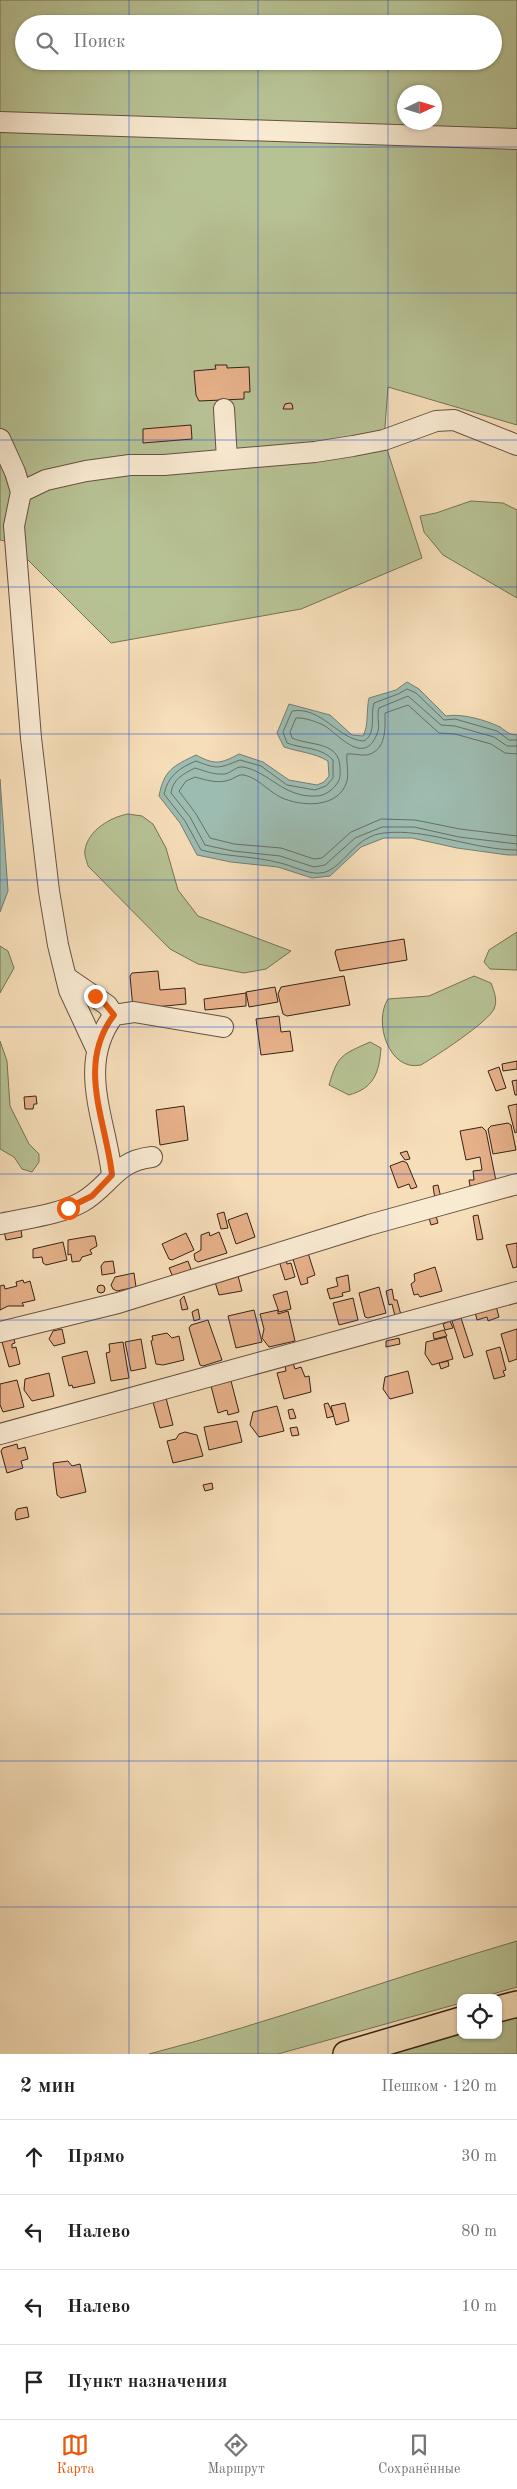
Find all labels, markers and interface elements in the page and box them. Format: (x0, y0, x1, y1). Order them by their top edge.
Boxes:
search box (15, 15, 502, 70)
icon: search (33, 29, 61, 57)
text: Поиск (73, 33, 125, 52)
north arrow (397, 85, 442, 130)
route end (84, 985, 107, 1008)
route start (57, 1197, 80, 1220)
map controls (457, 1994, 502, 2039)
button: locate (457, 1994, 502, 2039)
text: 2 мин (20, 2076, 75, 2097)
text: Пешком · 120 m (381, 2079, 497, 2095)
icon: ahead (20, 2143, 48, 2171)
text: Прямо (67, 2148, 125, 2167)
text: 30 m (461, 2149, 497, 2165)
icon: left (20, 2218, 48, 2246)
text: Налево (67, 2223, 130, 2242)
text: 80 m (461, 2224, 497, 2240)
icon: left (20, 2293, 48, 2321)
text: Налево (67, 2298, 130, 2317)
text: 10 m (461, 2299, 497, 2315)
icon: arrive (20, 2368, 48, 2396)
text: Пункт назначения (67, 2373, 227, 2392)
tab: Карта (57, 2431, 94, 2478)
tab: Маршрут (207, 2431, 265, 2478)
tab: Сохранённые (378, 2431, 460, 2478)

